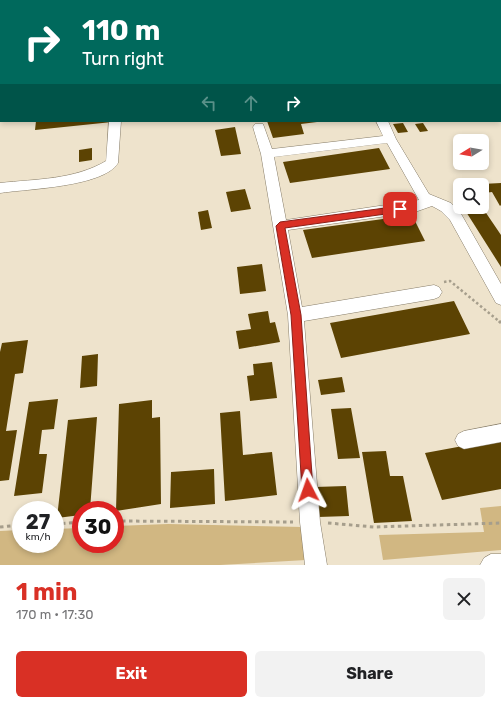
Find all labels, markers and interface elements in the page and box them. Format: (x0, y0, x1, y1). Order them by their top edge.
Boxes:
text: 110 m (82, 14, 160, 47)
icon: right (16, 16, 68, 68)
text: Turn right (82, 48, 164, 70)
icon: left (198, 92, 220, 114)
icon: ahead (240, 92, 262, 114)
icon: right (282, 92, 304, 114)
north arrow (453, 134, 489, 170)
map controls (453, 134, 489, 214)
button: search (453, 178, 489, 214)
pin (383, 192, 417, 226)
icon: arrive (389, 198, 411, 220)
position arrow (287, 469, 329, 511)
speed limit sign: 30 (72, 501, 124, 553)
text: 27 (26, 510, 50, 534)
text: km/h (26, 531, 50, 543)
text: 1 min (16, 578, 77, 606)
button: close (443, 578, 485, 620)
text: 170 m · 17:30 (16, 607, 94, 622)
button: Exit (16, 651, 247, 697)
button: Share (255, 651, 485, 697)

